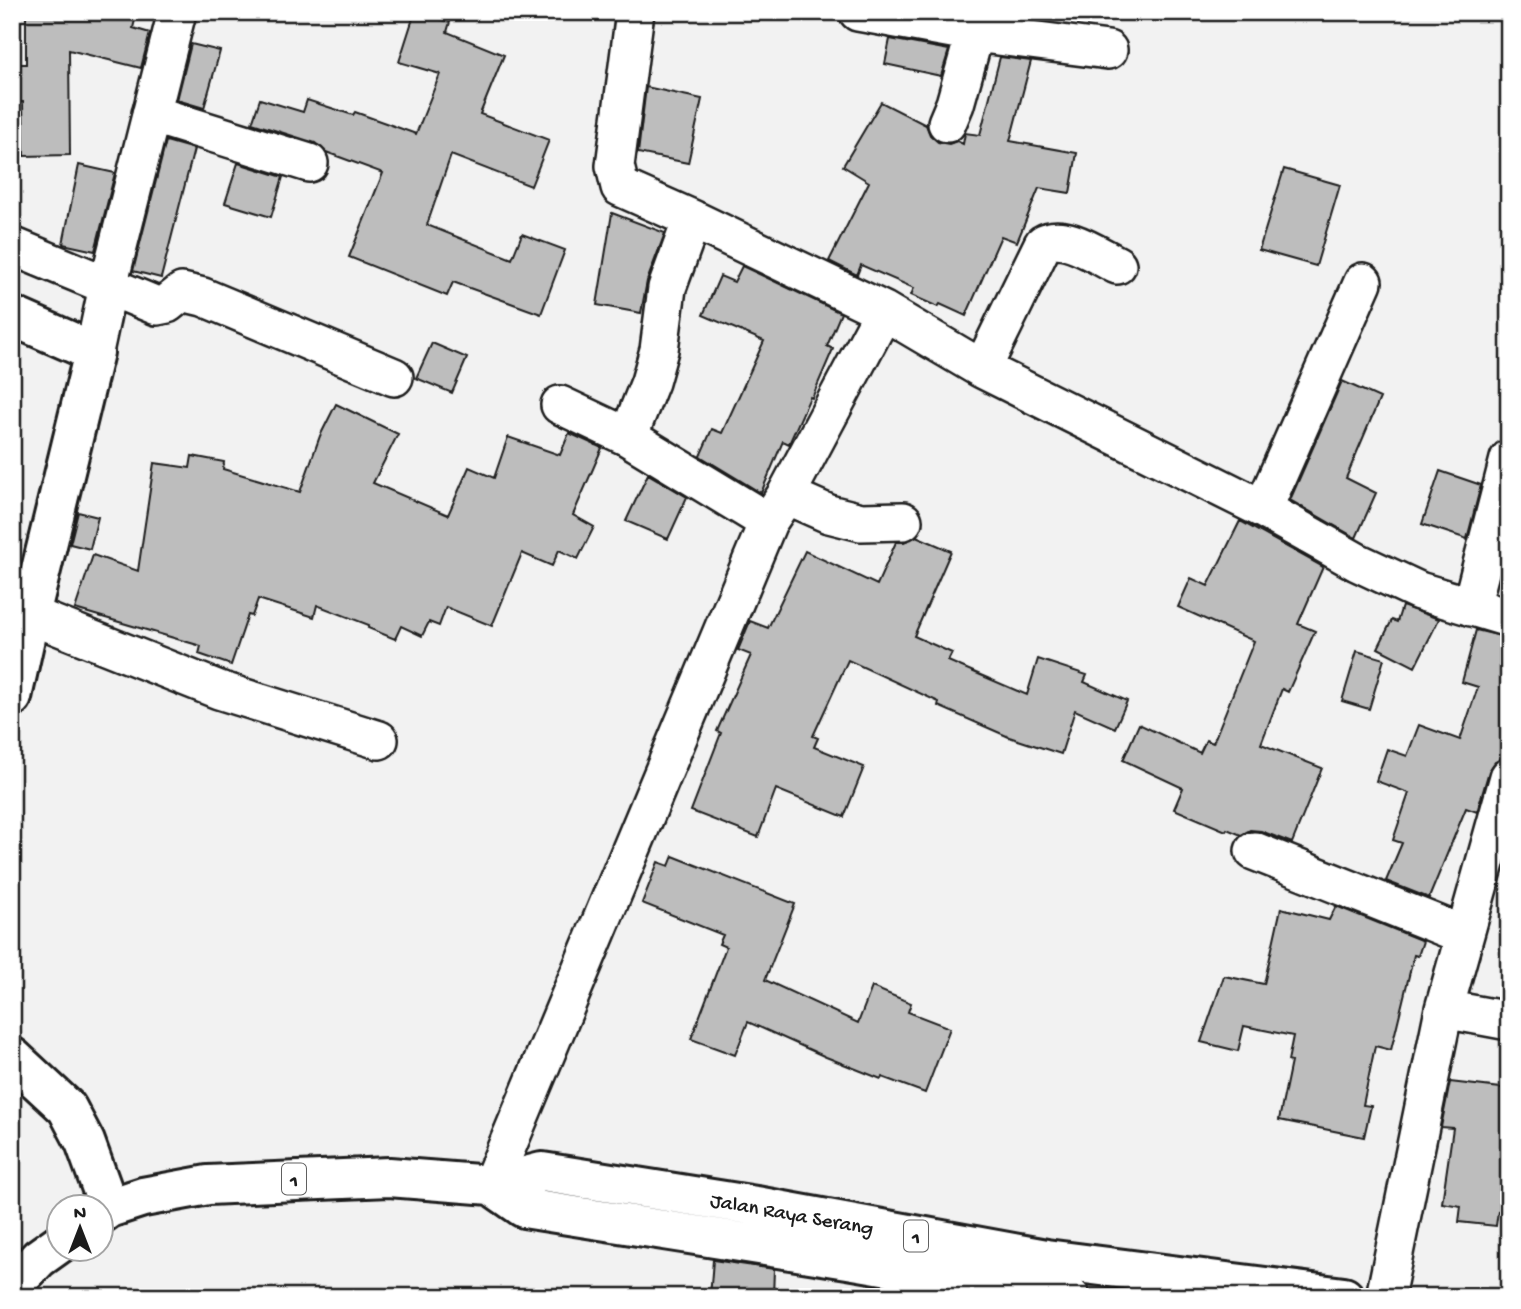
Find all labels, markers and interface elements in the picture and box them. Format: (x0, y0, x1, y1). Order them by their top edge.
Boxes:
road number: 1 (282, 1163, 306, 1194)
street label: Jalan Raya Serang (708, 1190, 875, 1243)
north arrow (46, 1194, 116, 1264)
text: N (74, 1203, 86, 1226)
road number: 1 (904, 1220, 928, 1252)

